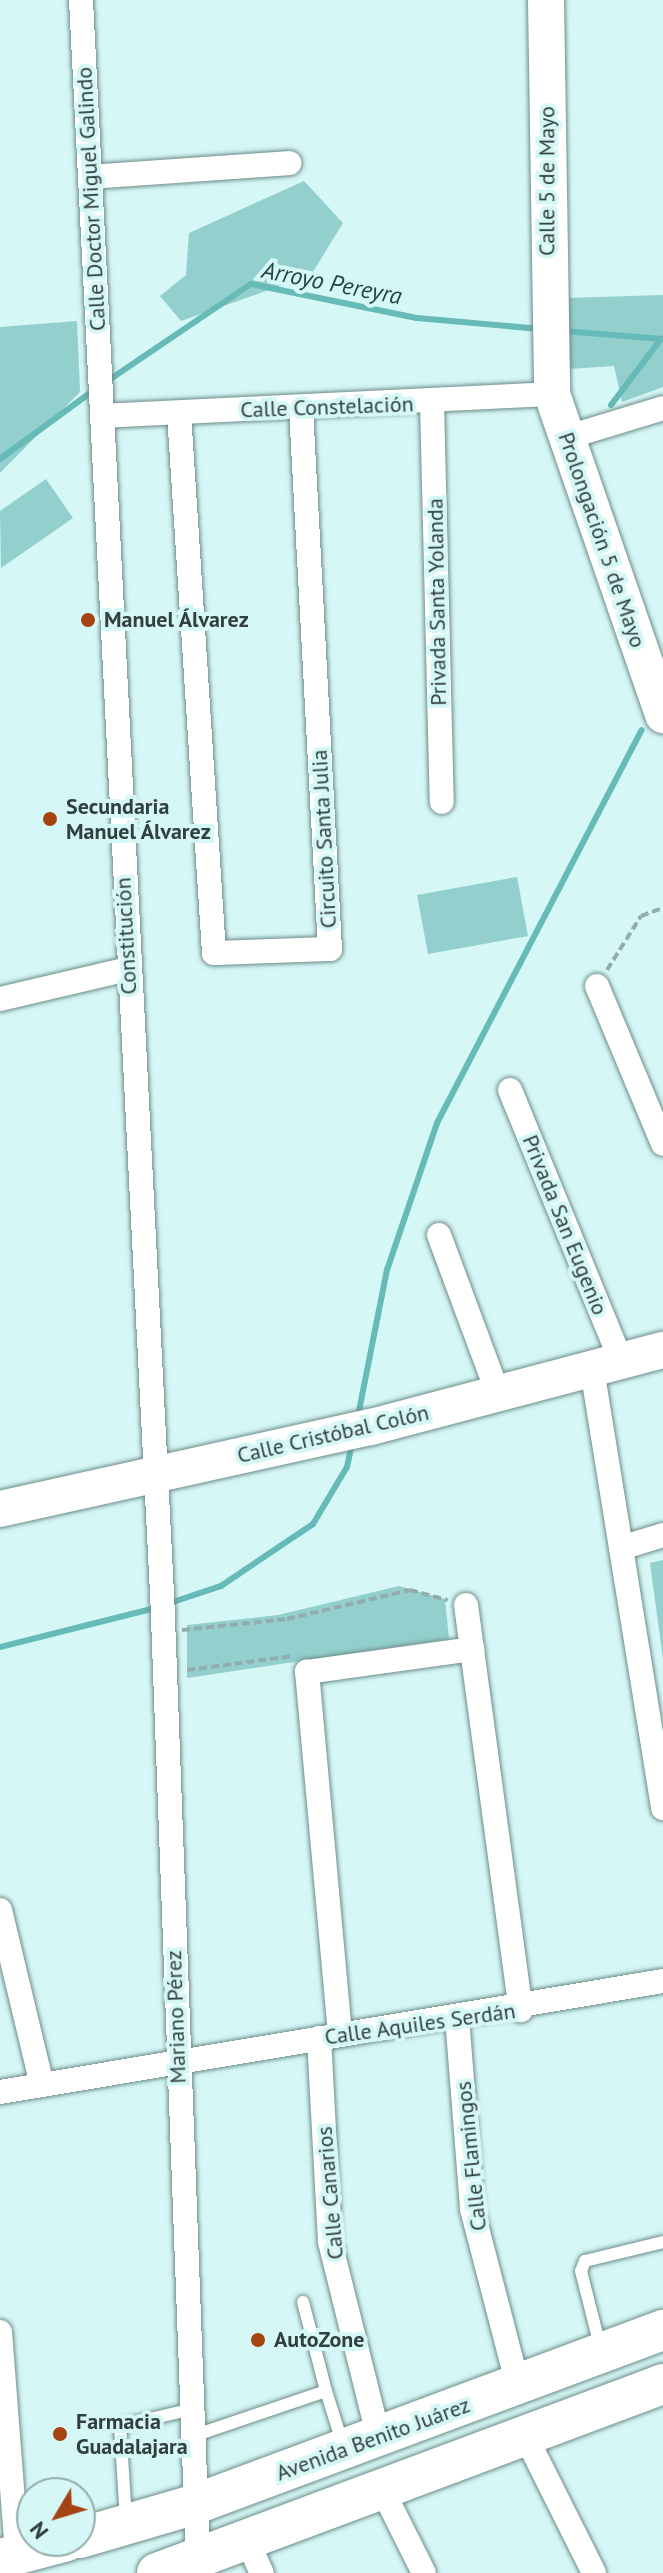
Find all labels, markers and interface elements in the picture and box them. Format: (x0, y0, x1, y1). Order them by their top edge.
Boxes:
street label: Calle Doctor Miguel Galindo (71, 66, 111, 332)
street label: Calle 5 de Mayo (534, 106, 560, 256)
water label: Arroyo Pereyra (260, 255, 404, 311)
street label: Calle Constelación (240, 391, 414, 423)
street label: Prolongación 5 de Mayo (553, 429, 651, 651)
street label: Privada Santa Yolanda (422, 498, 452, 706)
place label: Manuel Álvarez (104, 607, 250, 633)
marker: Manuel Álvarez (79, 611, 97, 629)
street label: Circuito Santa Julia (306, 749, 342, 929)
place label: Secundaria Manuel Álvarez (66, 793, 212, 844)
marker: Secundaria Manuel Álvarez (41, 810, 59, 828)
street label: Constitución (110, 877, 142, 995)
street label: Privada San Eugenio (517, 1131, 613, 1319)
street label: Calle Cristóbal Colón (235, 1399, 431, 1469)
street label: Mariano Pérez (160, 1950, 192, 2084)
street label: Calle Aquiles Serdán (323, 1997, 517, 2051)
street label: Calle Flamingos (450, 2080, 492, 2232)
street label: Calle Canarios (311, 2125, 349, 2261)
place label: AutoZone (274, 2327, 365, 2353)
marker: AutoZone (249, 2331, 267, 2349)
street label: Avenida Benito Juárez (272, 2392, 474, 2486)
place label: Farmacia Guadalajara (76, 2408, 188, 2460)
marker: Farmacia Guadalajara (51, 2425, 69, 2443)
north arrow (16, 2477, 96, 2557)
text: N (23, 2516, 54, 2545)

